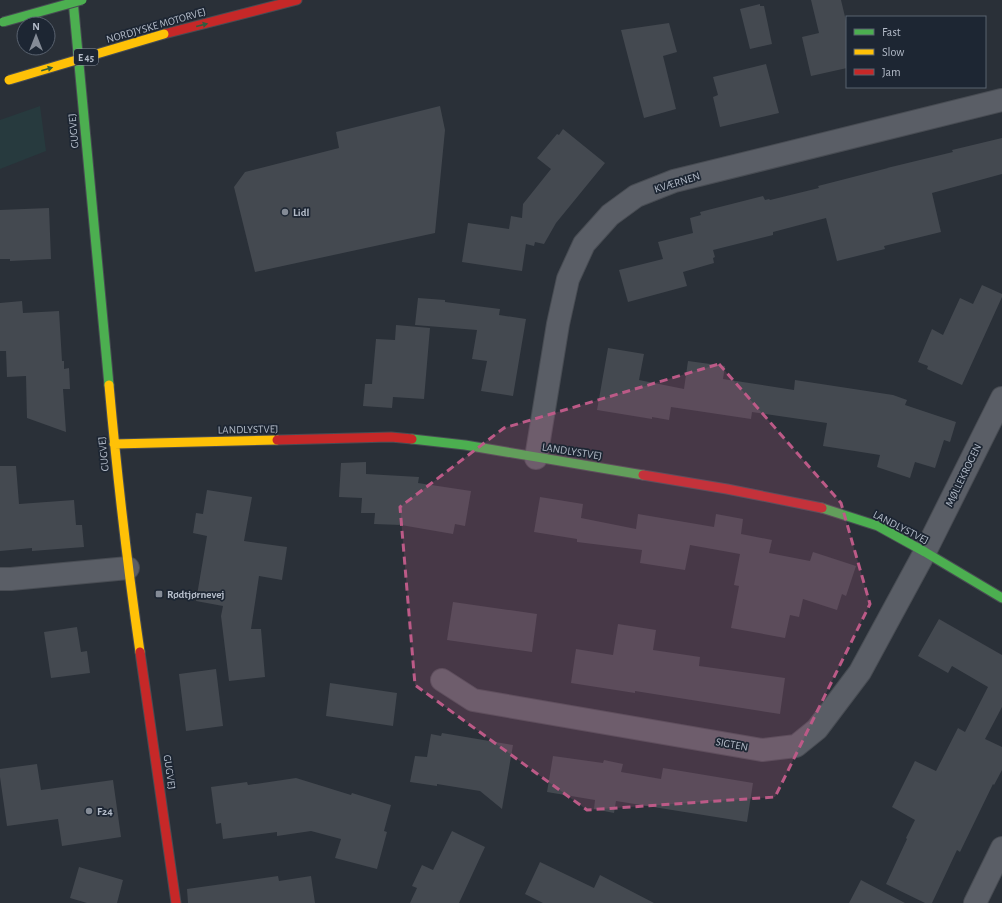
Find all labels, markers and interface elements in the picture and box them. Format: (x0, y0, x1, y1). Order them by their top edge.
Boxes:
street label: NORDJYSKE MOTORVEJ (105, 6, 207, 45)
north arrow (16, 16, 56, 56)
legend (846, 16, 986, 88)
text: N (32, 21, 40, 32)
one-way arrow (195, 21, 208, 27)
text: Fast (882, 26, 901, 38)
text: Slow (882, 46, 904, 58)
road number: E 45 (74, 49, 98, 65)
one-way arrow (41, 66, 53, 72)
text: Jam (882, 66, 901, 78)
street label: GUGVEJ (66, 113, 81, 149)
street label: KVÆRNEN (653, 170, 701, 195)
marker: Lidl (280, 207, 290, 217)
place label: Lidl (293, 207, 309, 218)
street label: LANDLYSTVEJ (218, 423, 278, 436)
street label: GUGVEJ (96, 436, 111, 472)
street label: LANDLYSTVEJ (541, 441, 603, 462)
street label: MØLLEKROGEN (943, 442, 983, 508)
street label: LANDLYSTVEJ (871, 509, 930, 546)
marker: Rødtjørnevej (154, 589, 164, 599)
place label: Rødtjørnevej (167, 589, 225, 600)
street label: SIGTEN (715, 736, 749, 753)
street label: GUGVEJ (162, 754, 177, 790)
marker: F24 (84, 806, 94, 816)
place label: F24 (97, 806, 113, 817)

